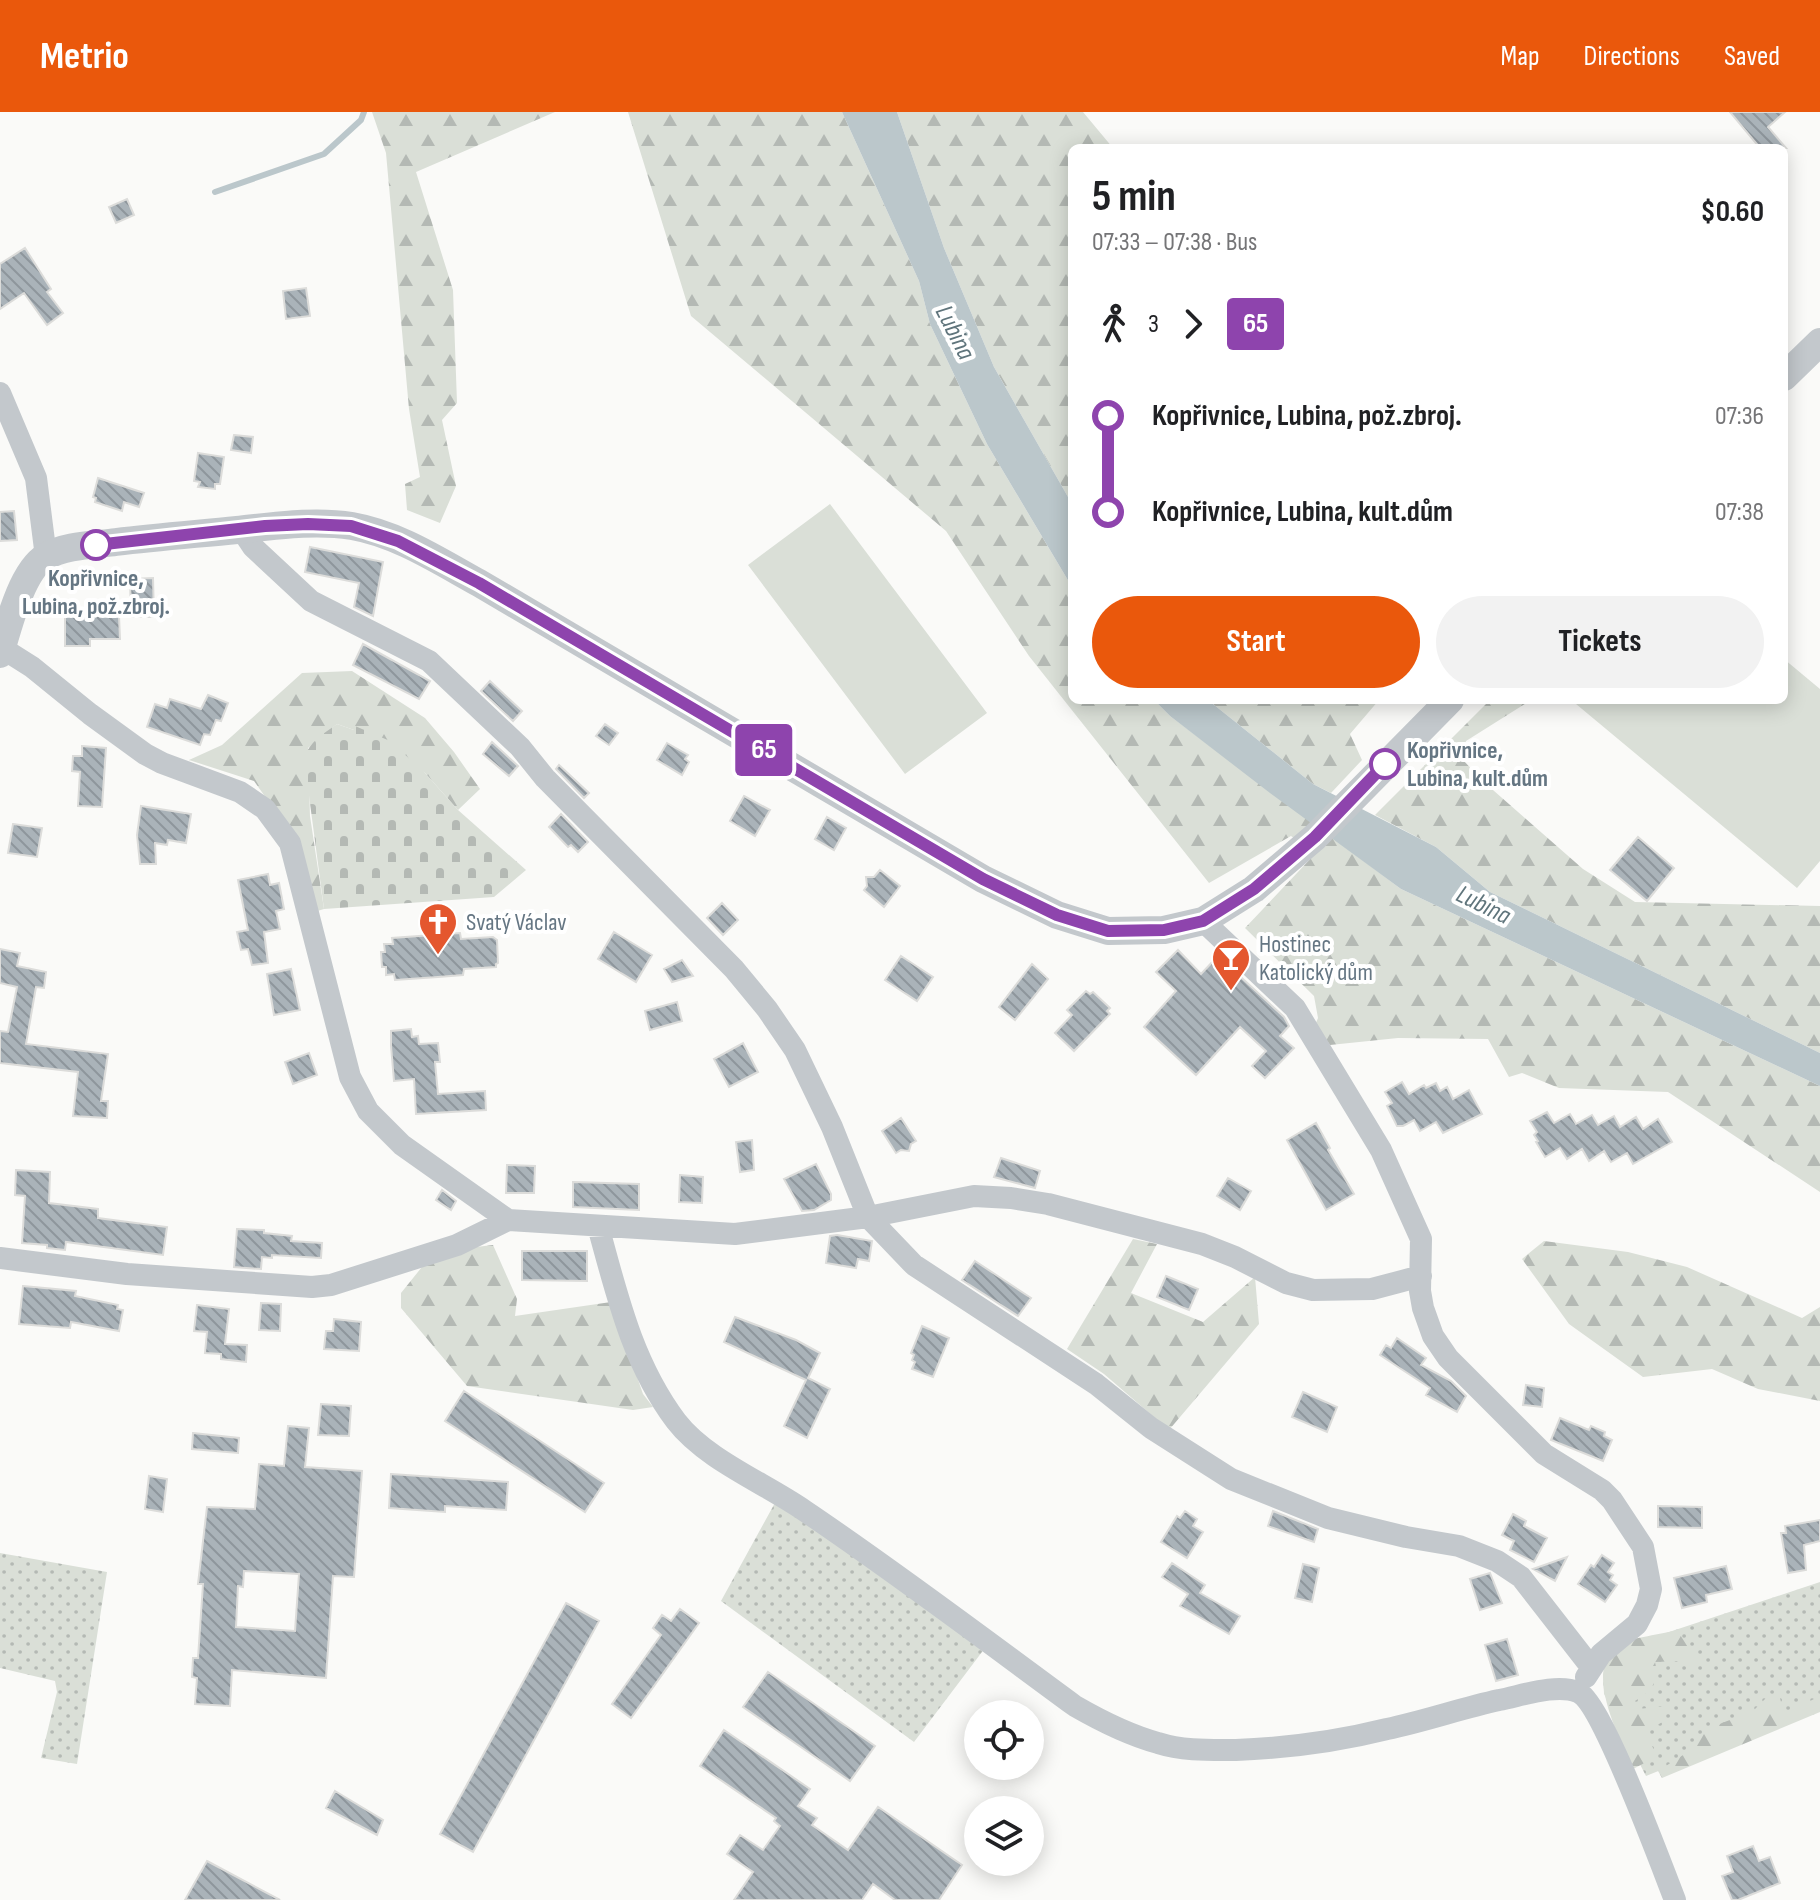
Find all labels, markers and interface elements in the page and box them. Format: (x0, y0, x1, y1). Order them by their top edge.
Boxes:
text: Metrio (40, 34, 129, 79)
text: Map (1501, 40, 1540, 73)
text: Directions (1584, 40, 1680, 73)
text: Saved (1724, 40, 1780, 73)
text: 5 min (1092, 170, 1176, 223)
text: $0.60 (1700, 194, 1764, 230)
text: 07:33 – 07:38 · Bus (1092, 227, 1257, 258)
water label: Lubina (928, 300, 982, 365)
icon: walk (1092, 302, 1136, 346)
icon: forward (1171, 302, 1215, 346)
text: 65 (1243, 307, 1268, 340)
text: 3 (1148, 309, 1159, 340)
text: Kopřivnice, Lubina, pož.zbroj. (1152, 398, 1462, 434)
text: 07:36 (1715, 401, 1764, 432)
text: Kopřivnice, Lubina, kult.dům (1152, 494, 1453, 530)
text: 07:38 (1715, 497, 1764, 528)
marker: Kopřivnice, Lubina, pož.zbroj. (81, 530, 111, 560)
place label: Kopřivnice, Lubina, pož.zbroj. (22, 564, 170, 621)
button: Start (1092, 596, 1420, 688)
button: Tickets (1436, 596, 1764, 688)
line badge: 65 (728, 724, 800, 776)
text: 65 (751, 733, 777, 766)
place label: Kopřivnice, Lubina, kult.dům (1407, 736, 1548, 793)
marker: Kopřivnice, Lubina, kult.dům (1370, 749, 1400, 779)
water label: Lubina (1451, 879, 1516, 932)
church icon: Svatý Václav (417, 901, 459, 956)
place label: Svatý Václav (466, 908, 567, 937)
place label: Hostinec Katolický dům (1259, 930, 1373, 987)
bar icon: Hostinec Katolický dům (1210, 937, 1252, 992)
map controls (964, 1700, 1044, 1876)
button: locate (964, 1700, 1044, 1780)
button: layers (964, 1796, 1044, 1876)

